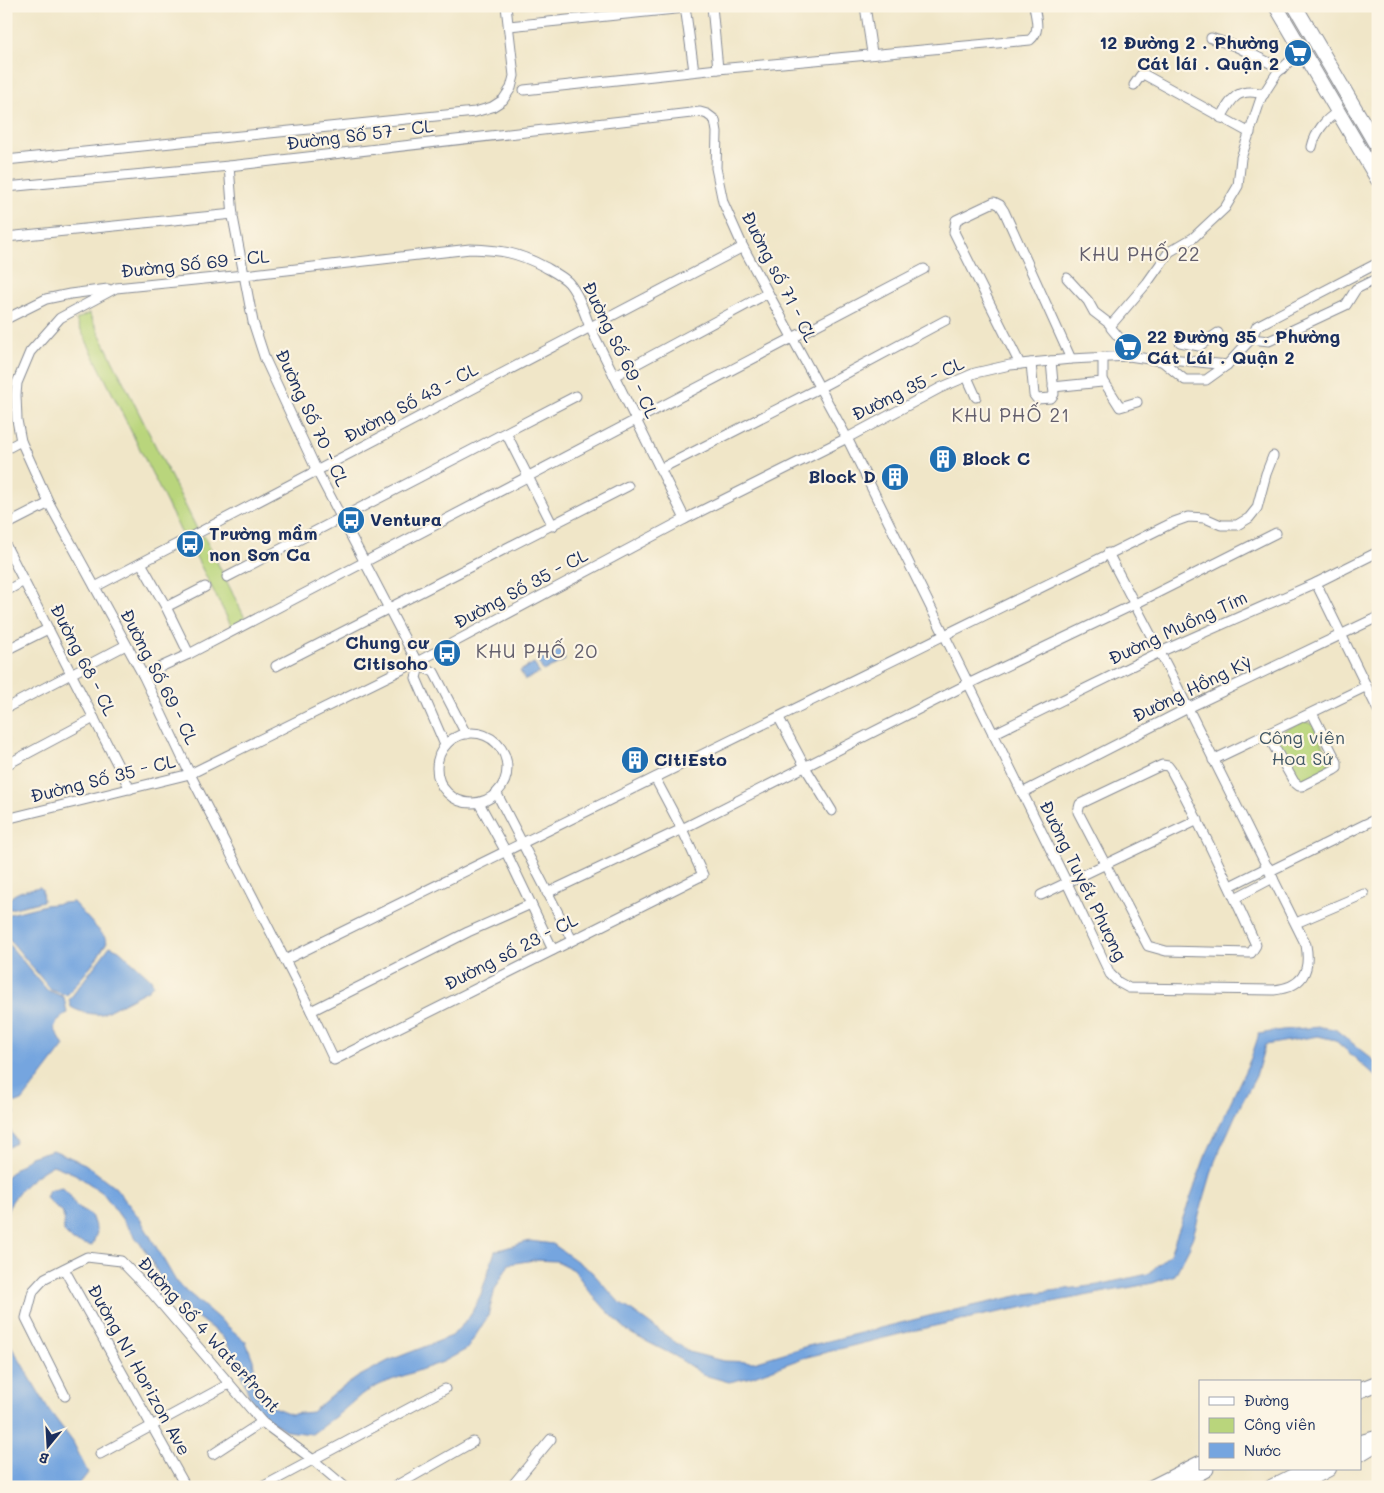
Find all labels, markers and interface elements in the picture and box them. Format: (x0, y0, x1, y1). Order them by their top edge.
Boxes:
place label: 12 Đường 2 . Phường Cát lái . Quận 2 (1099, 30, 1279, 75)
supermarket icon: 12 Đường 2 . Phường Cát lái . Quận 2 (1283, 38, 1313, 68)
street label: Đường Số 57 - CL (285, 113, 435, 155)
street label: Đường số 71 - CL (736, 207, 824, 347)
district label: KHU PHỐ 22 (1079, 241, 1201, 266)
street label: Đường Số 69 - CL (119, 243, 271, 283)
street label: Đường Số 69 - CL (577, 277, 665, 422)
place label: 22 Đường 35 . Phường Cát Lái . Quận 2 (1147, 324, 1340, 369)
supermarket icon: 22 Đường 35 . Phường Cát Lái . Quận 2 (1113, 332, 1143, 362)
street label: Đường Số 70 - CL (271, 345, 355, 491)
street label: Đường 35 - CL (847, 350, 968, 426)
street label: Đường Số 43 - CL (339, 356, 482, 448)
district label: KHU PHỐ 21 (951, 402, 1071, 427)
building icon: Block C (928, 444, 958, 474)
place label: Block C (962, 446, 1030, 470)
building icon: Block D (880, 462, 910, 492)
place label: Block D (808, 464, 876, 488)
bus stop icon: Ventura (336, 505, 366, 535)
place label: Ventura (370, 507, 442, 531)
place label: Trường mầm non Sơn Ca (209, 521, 317, 566)
bus stop icon: Trường mầm non Sơn Ca (175, 529, 205, 559)
street label: Đường Số 35 - CL (449, 542, 592, 634)
street label: Đường Muồng Tím (1104, 584, 1251, 670)
street label: Đường 68 - CL (45, 599, 123, 720)
street label: Đường Số 69 - CL (115, 605, 205, 749)
place label: Chung cư Citisoho (345, 630, 430, 675)
bus stop icon: Chung cư Citisoho (432, 638, 462, 668)
district label: KHU PHỐ 20 (476, 638, 598, 663)
street label: Đường Hồng Kỳ (1128, 649, 1255, 727)
park label: Công viên Hoa Sứ (1259, 725, 1345, 770)
building icon: CitiEsto (620, 745, 650, 775)
place label: CitiEsto (654, 747, 727, 771)
street label: Đường Số 35 - CL (28, 748, 178, 808)
street label: Đường Tuyết Phượng (1035, 796, 1133, 965)
street label: Đường số 23 - CL (440, 907, 582, 995)
street label: Đường Số 4 Waterfront (133, 1251, 286, 1418)
street label: Đường N1 Horizon Ave (83, 1279, 197, 1460)
legend (1199, 1380, 1362, 1470)
text: Đường (1244, 1390, 1289, 1410)
text: Công viên (1244, 1414, 1316, 1434)
north arrow (22, 1420, 72, 1470)
text: Nước (1244, 1440, 1281, 1460)
text: B (36, 1448, 51, 1469)

